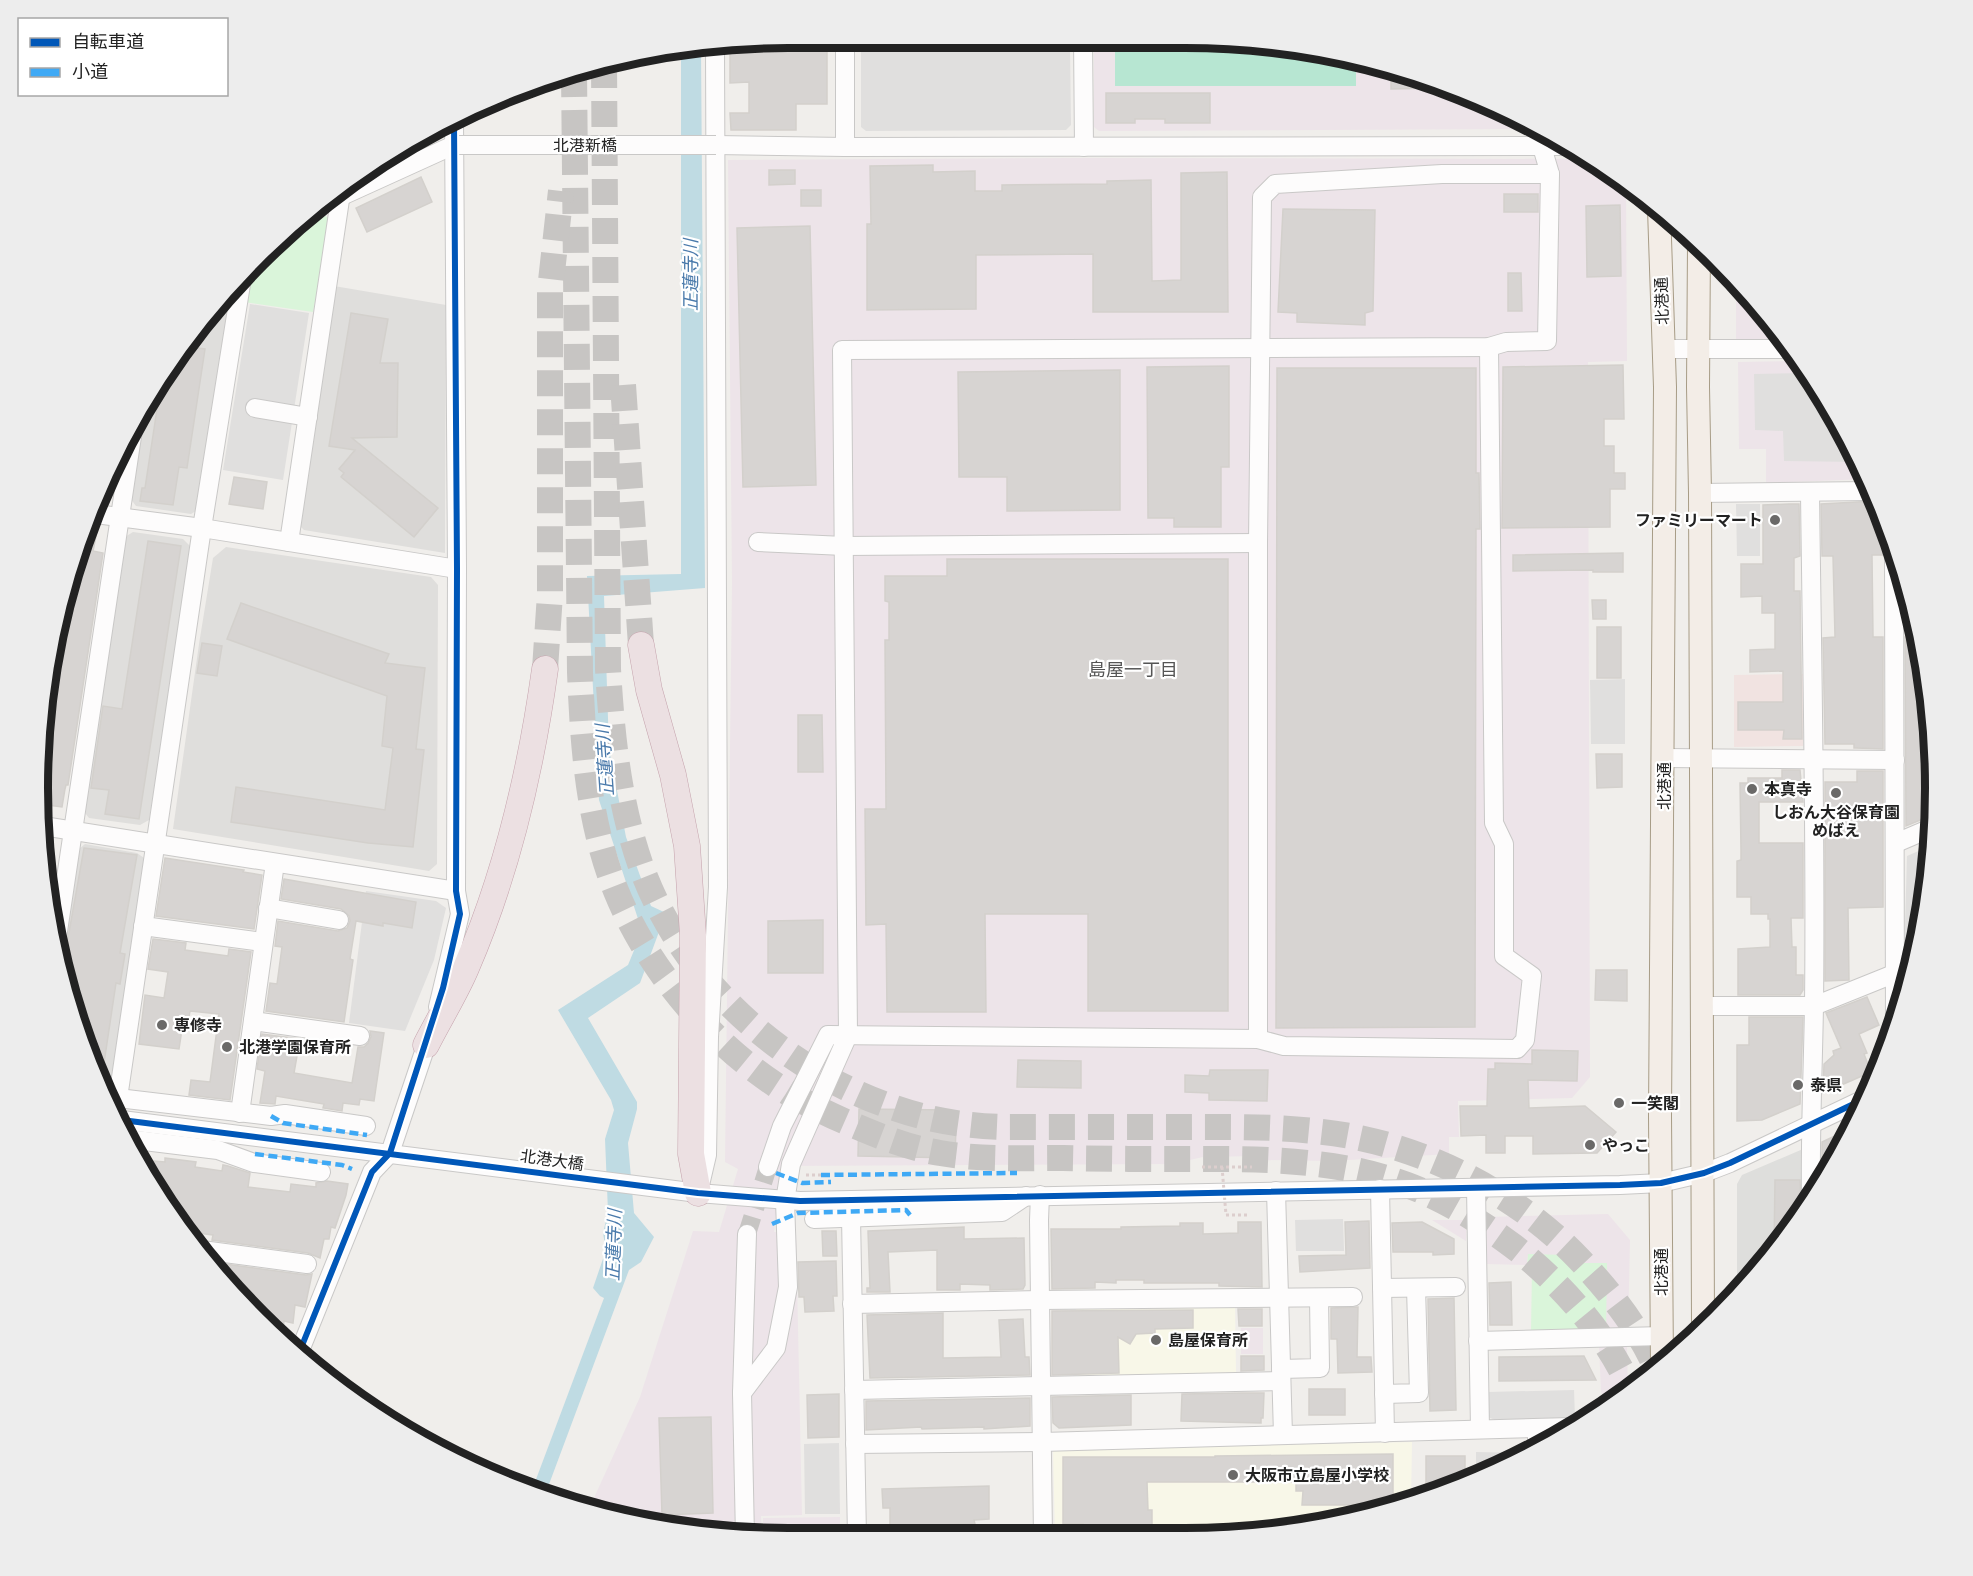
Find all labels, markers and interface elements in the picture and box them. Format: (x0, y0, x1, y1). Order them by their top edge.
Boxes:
legend (18, 18, 228, 96)
text: 自転車道 (72, 31, 144, 53)
text: 小道 (72, 61, 108, 83)
street label: 北港新橋 (553, 136, 617, 155)
water label: 正蓮寺川 (680, 237, 702, 311)
street label: 北港通 (1652, 277, 1672, 325)
place label: ファミリーマート (1635, 511, 1763, 530)
marker: ファミリーマート (1768, 513, 1782, 527)
district label: 島屋一丁目 (1088, 659, 1178, 681)
water label: 正蓮寺川 (591, 721, 618, 797)
street label: 北港通 (1655, 762, 1674, 810)
place label: 本真寺 (1764, 780, 1812, 799)
marker: 本真寺 (1745, 782, 1759, 796)
marker: しおん大谷保育園 めばえ (1829, 786, 1843, 800)
place label: しおん大谷保育園 めばえ (1772, 803, 1900, 840)
place label: 専修寺 (174, 1016, 222, 1035)
marker: 専修寺 (155, 1018, 169, 1032)
place label: 北港学園保育所 (239, 1038, 351, 1057)
marker: 北港学園保育所 (220, 1040, 234, 1054)
place label: 泰県 (1810, 1076, 1842, 1095)
marker: 泰県 (1791, 1078, 1805, 1092)
place label: 一笑閣 (1631, 1094, 1679, 1113)
marker: 一笑閣 (1612, 1096, 1626, 1110)
place label: やっこ (1602, 1136, 1650, 1155)
marker: やっこ (1583, 1138, 1597, 1152)
street label: 北港大橋 (519, 1146, 585, 1174)
water label: 正蓮寺川 (602, 1207, 626, 1281)
street label: 北港通 (1652, 1248, 1671, 1296)
place label: 島屋保育所 (1168, 1331, 1248, 1350)
marker: 島屋保育所 (1149, 1333, 1163, 1347)
place label: 大阪市立島屋小学校 (1245, 1466, 1389, 1485)
marker: 大阪市立島屋小学校 (1226, 1468, 1240, 1482)

